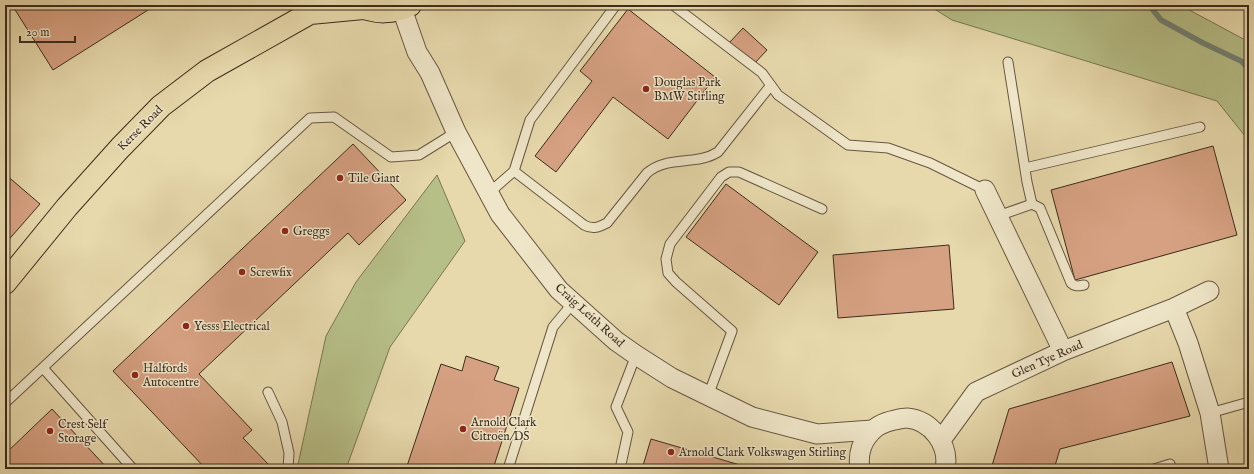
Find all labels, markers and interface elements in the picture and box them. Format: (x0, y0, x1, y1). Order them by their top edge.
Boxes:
scale bar (20, 18, 75, 44)
text: 20 m (26, 25, 49, 40)
place label: Douglas Park BMW Stirling (654, 75, 725, 104)
marker: Douglas Park BMW Stirling (641, 84, 651, 94)
street label: Kerse Road (115, 102, 167, 154)
place label: Tile Giant (348, 171, 400, 186)
marker: Tile Giant (335, 173, 345, 183)
place label: Greggs (293, 224, 330, 239)
marker: Greggs (280, 226, 290, 236)
place label: Screwfix (250, 265, 292, 280)
marker: Screwfix (237, 267, 247, 277)
street label: Craig Leith Road (552, 280, 628, 351)
place label: Yesss Electrical (194, 319, 270, 334)
marker: Yesss Electrical (181, 321, 191, 331)
street label: Glen Tye Road (1009, 337, 1086, 382)
place label: Halfords Autocentre (142, 361, 199, 390)
marker: Halfords Autocentre (130, 370, 140, 380)
place label: Arnold Clark Citroën/DS (470, 415, 537, 444)
place label: Crest Self Storage (58, 417, 109, 446)
marker: Arnold Clark Citroën/DS (458, 424, 468, 434)
marker: Crest Self Storage (45, 426, 55, 436)
place label: Arnold Clark Volkswagen Stirling (678, 445, 846, 460)
marker: Arnold Clark Volkswagen Stirling (666, 447, 676, 457)

